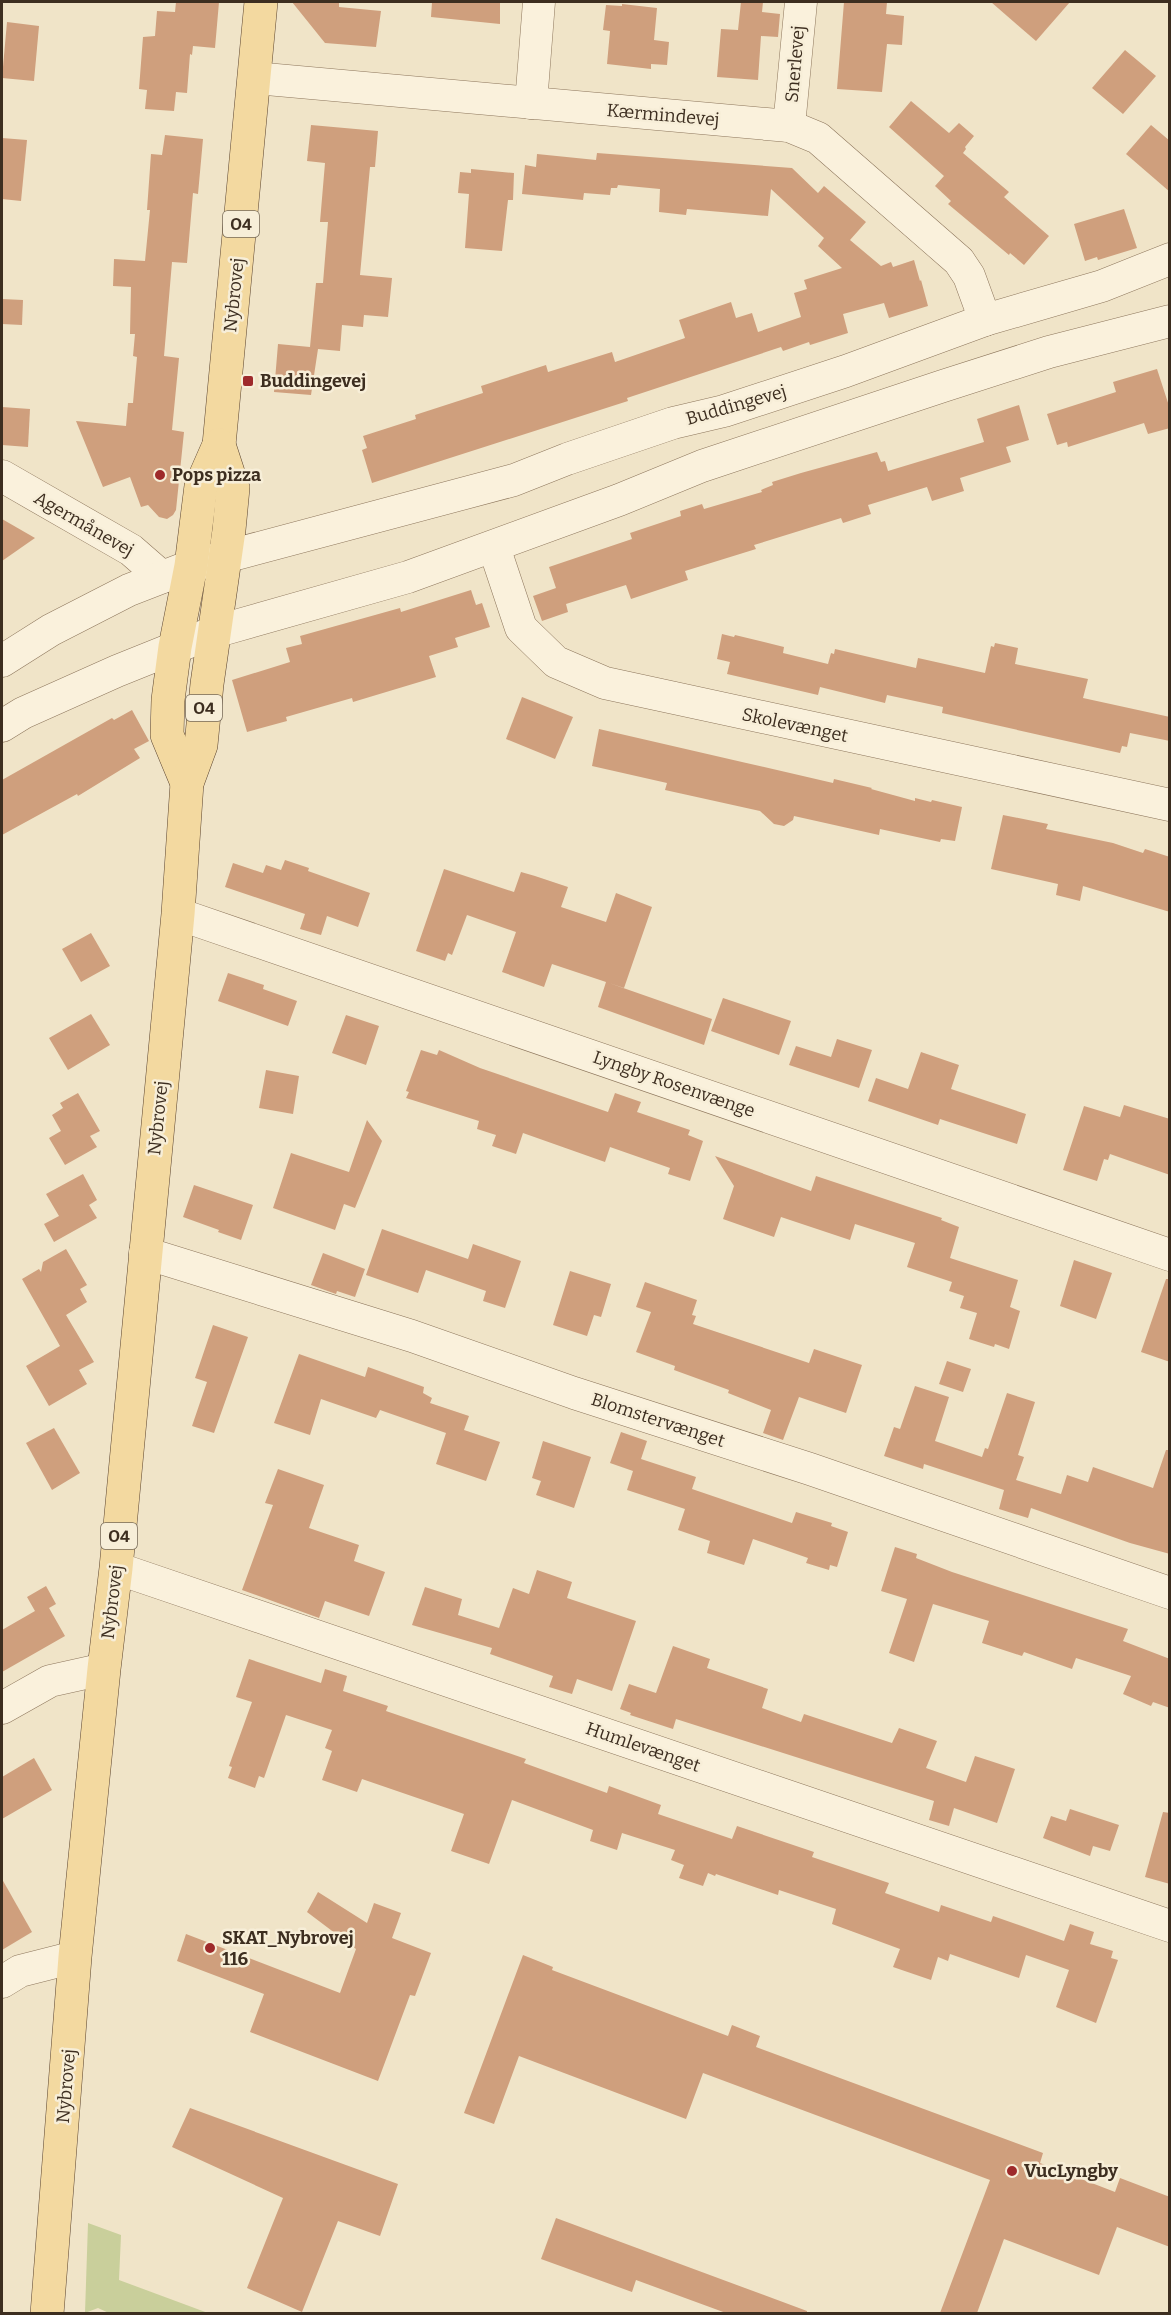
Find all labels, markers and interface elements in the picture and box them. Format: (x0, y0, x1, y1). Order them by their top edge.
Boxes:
street label: Snerlevej (781, 25, 809, 103)
street label: Kærmindevej (606, 99, 720, 131)
road number: O4 (223, 211, 259, 237)
street label: Nybrovej (219, 257, 249, 333)
place label: Buddingevej (260, 370, 366, 392)
marker: Buddingevej (241, 374, 255, 388)
street label: Buddingevej (683, 380, 789, 430)
place label: Pops pizza (172, 464, 261, 486)
marker: Pops pizza (153, 468, 167, 482)
street label: Agermånevej (30, 487, 138, 561)
road number: O4 (186, 695, 222, 721)
street label: Skolevænget (740, 703, 850, 747)
street label: Lyngby Rosenvænge (590, 1046, 758, 1122)
street label: Nybrovej (143, 1080, 173, 1156)
street label: Blomstervænget (588, 1388, 728, 1452)
road number: O4 (101, 1523, 137, 1549)
street label: Nybrovej (97, 1564, 127, 1640)
street label: Humlevænget (583, 1717, 704, 1777)
place label: SKAT_Nybrovej 116 (222, 1927, 354, 1970)
marker: SKAT_Nybrovej 116 (203, 1941, 217, 1955)
street label: Nybrovej (52, 2048, 80, 2124)
place label: VucLyngby (1024, 2160, 1119, 2182)
marker: VucLyngby (1005, 2164, 1019, 2178)

